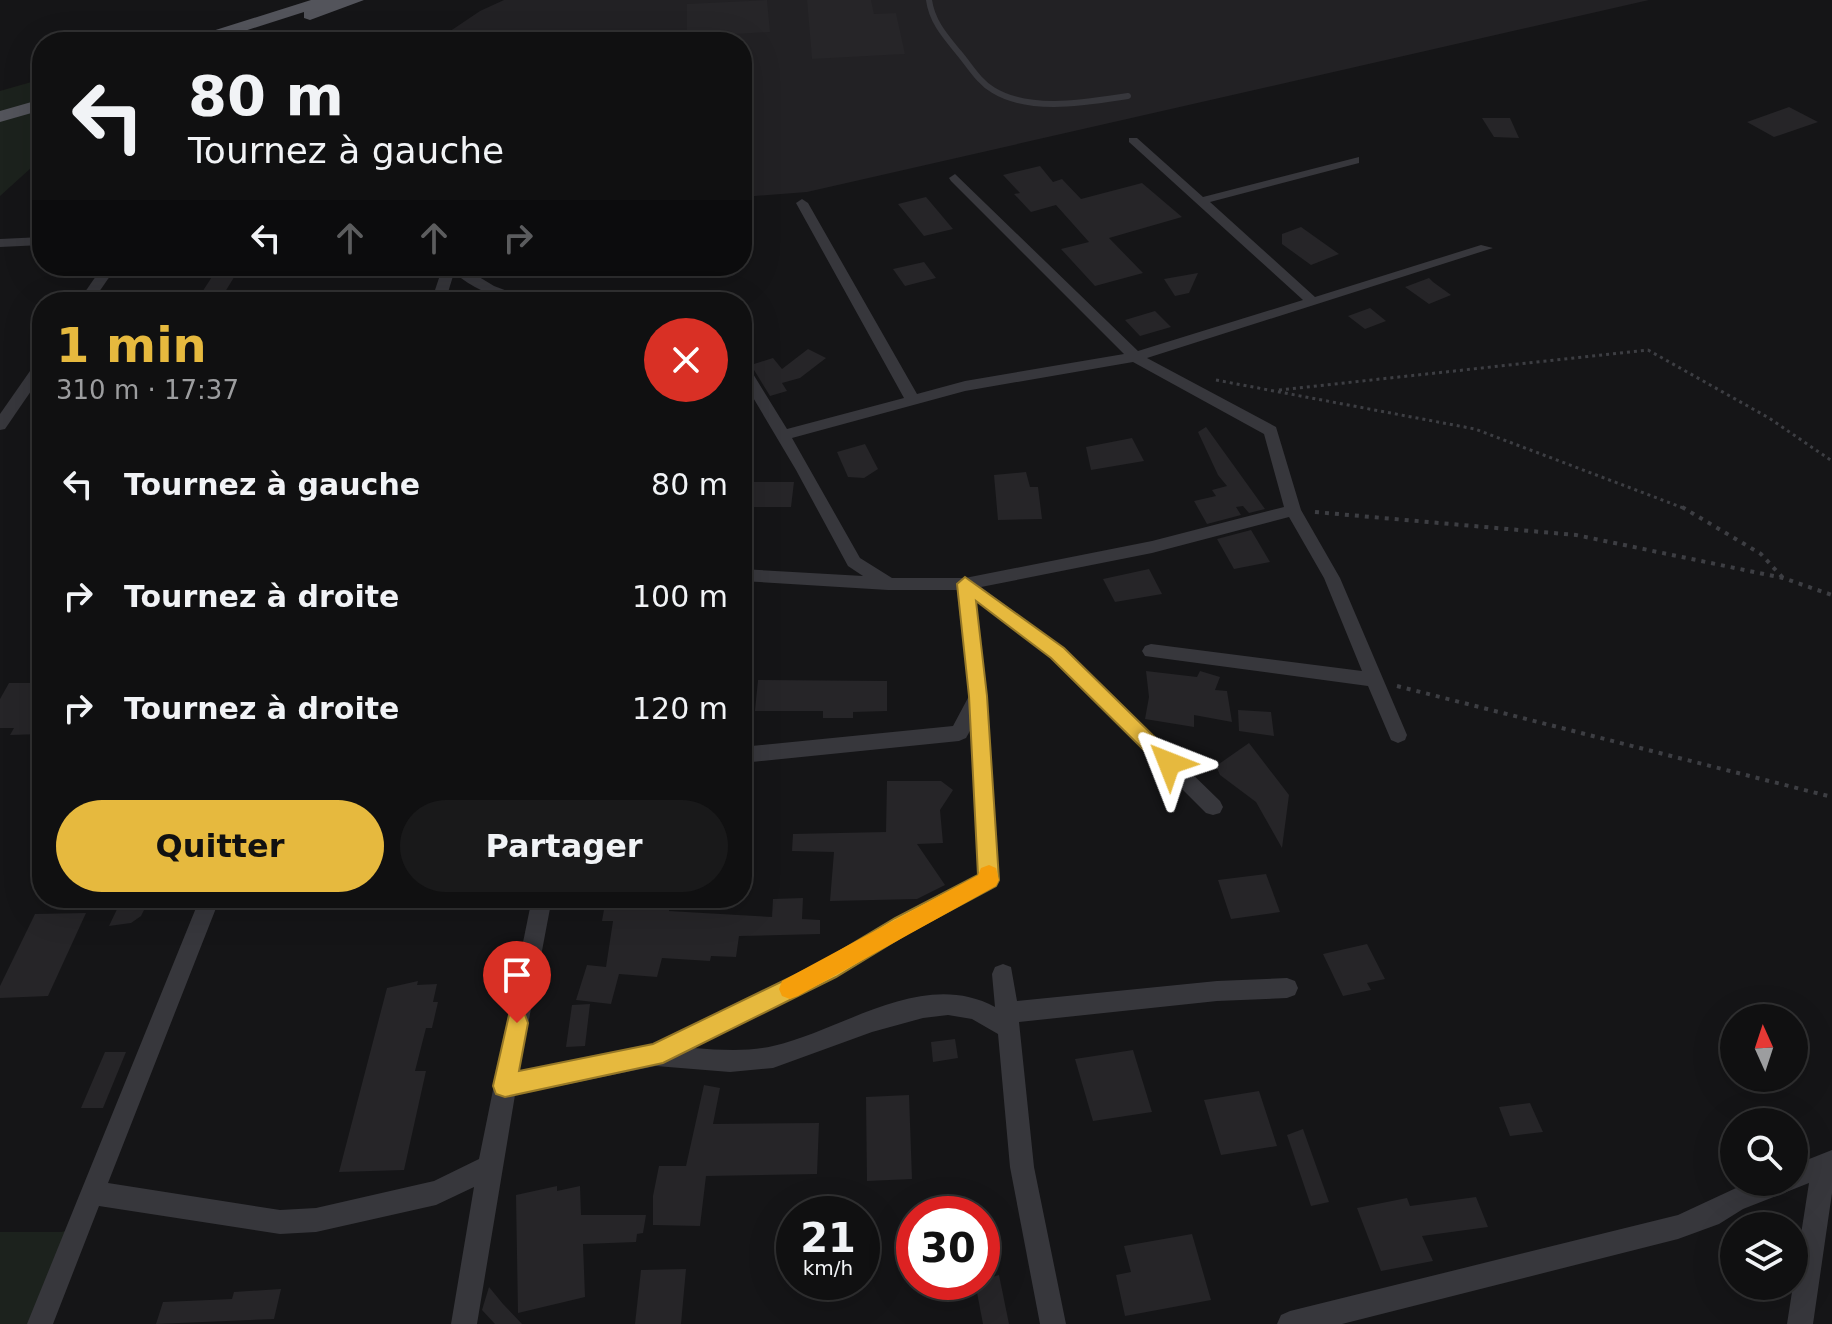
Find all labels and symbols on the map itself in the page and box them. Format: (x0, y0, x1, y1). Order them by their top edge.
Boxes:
position arrow (1127, 721, 1211, 805)
pin (483, 941, 551, 1023)
north arrow (1720, 1004, 1808, 1092)
speed limit sign: 30 (896, 1196, 1000, 1300)

